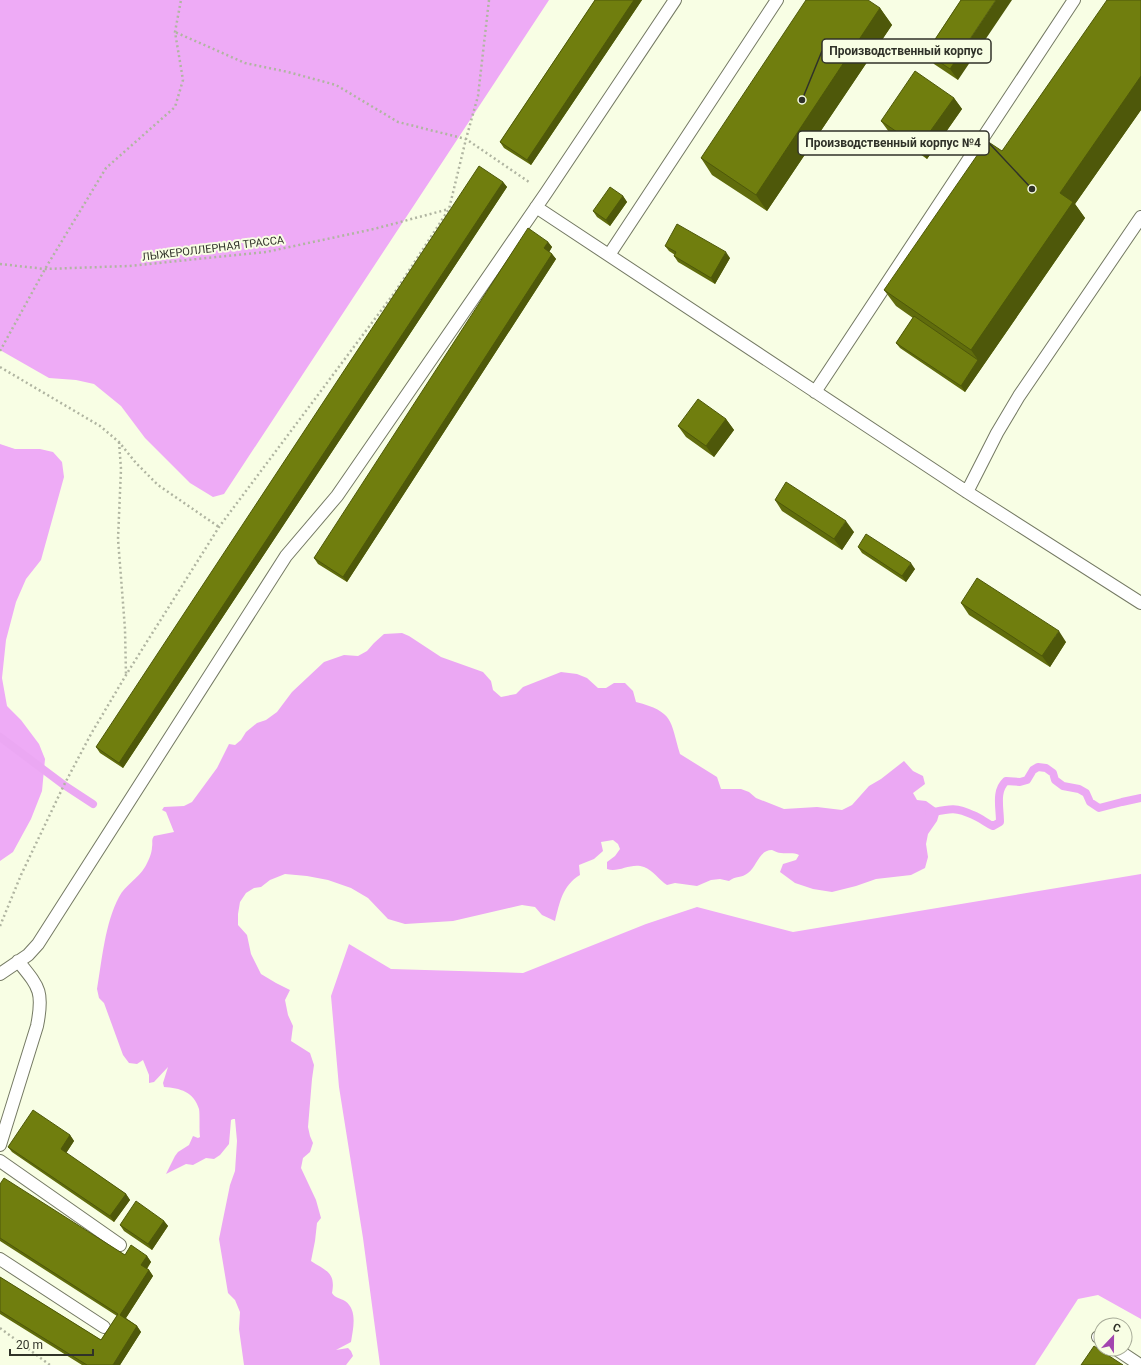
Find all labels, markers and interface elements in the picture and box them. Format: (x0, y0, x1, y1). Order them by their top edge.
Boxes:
callout: Производственный корпус (822, 39, 991, 63)
text: Производственный корпус (829, 44, 983, 58)
callout: Производственный корпус №4 (798, 131, 989, 155)
text: Производственный корпус №4 (805, 136, 981, 150)
street label: ЛЫЖЕРОЛЛЕРНАЯ ТРАССА (141, 233, 286, 264)
north arrow (1093, 1317, 1133, 1357)
text: С (1111, 1321, 1122, 1336)
scale bar (10, 1331, 93, 1357)
text: 20 m (16, 1338, 43, 1352)

